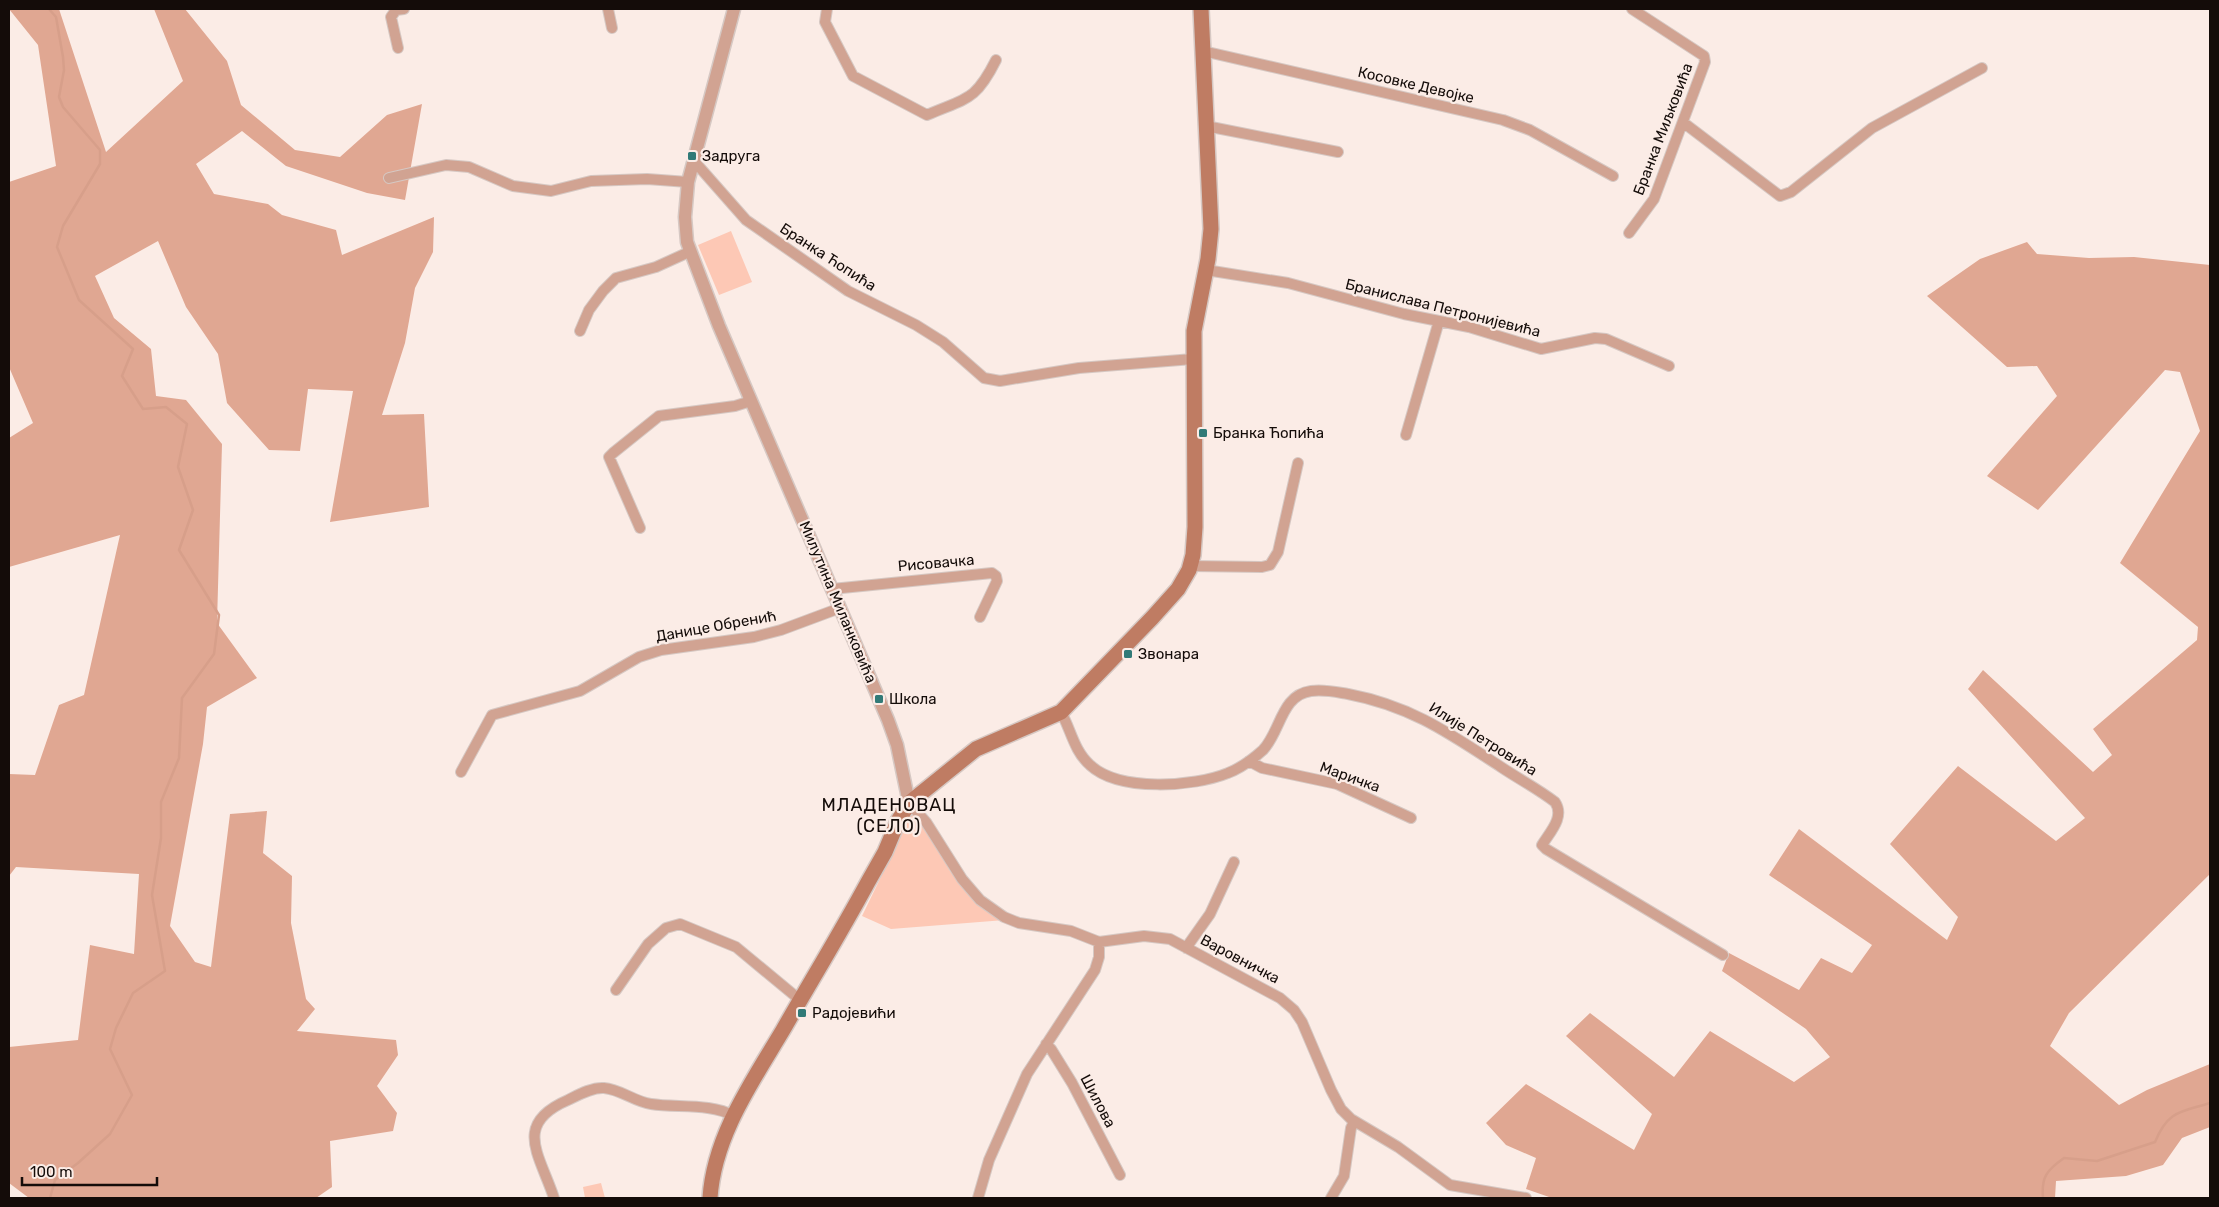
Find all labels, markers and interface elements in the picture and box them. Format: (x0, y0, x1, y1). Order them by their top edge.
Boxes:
street label: Бранка Миљковића (1629, 60, 1697, 198)
street label: Косовке Девојке (1356, 63, 1476, 107)
place label: Задруга (702, 147, 760, 165)
marker: Задруга (686, 150, 698, 162)
street label: Бранка Ћопића (777, 219, 879, 295)
street label: Бранислава Петронијевића (1343, 275, 1543, 341)
place label: Бранка Ћопића (1213, 424, 1324, 442)
marker: Бранка Ћопића (1197, 427, 1209, 439)
street label: Милутина Миланковића (796, 518, 880, 686)
street label: Рисовачка (897, 551, 975, 575)
street label: Данице Обренић (654, 607, 778, 645)
place label: Звонара (1138, 645, 1199, 663)
marker: Звонара (1122, 648, 1134, 660)
place label: Школа (889, 690, 937, 708)
marker: Школа (873, 693, 885, 705)
street label: Илије Петровића (1426, 698, 1540, 780)
street label: Маричка (1317, 758, 1383, 796)
district label: МЛАДЕНОВАЦ (СЕЛО) (821, 794, 957, 837)
street label: Варовничка (1197, 931, 1283, 987)
place label: Радојевићи (812, 1004, 896, 1022)
marker: Радојевићи (796, 1007, 808, 1019)
street label: Шилова (1077, 1071, 1119, 1131)
scale bar (22, 1154, 158, 1186)
text: 100 m (30, 1163, 72, 1181)

